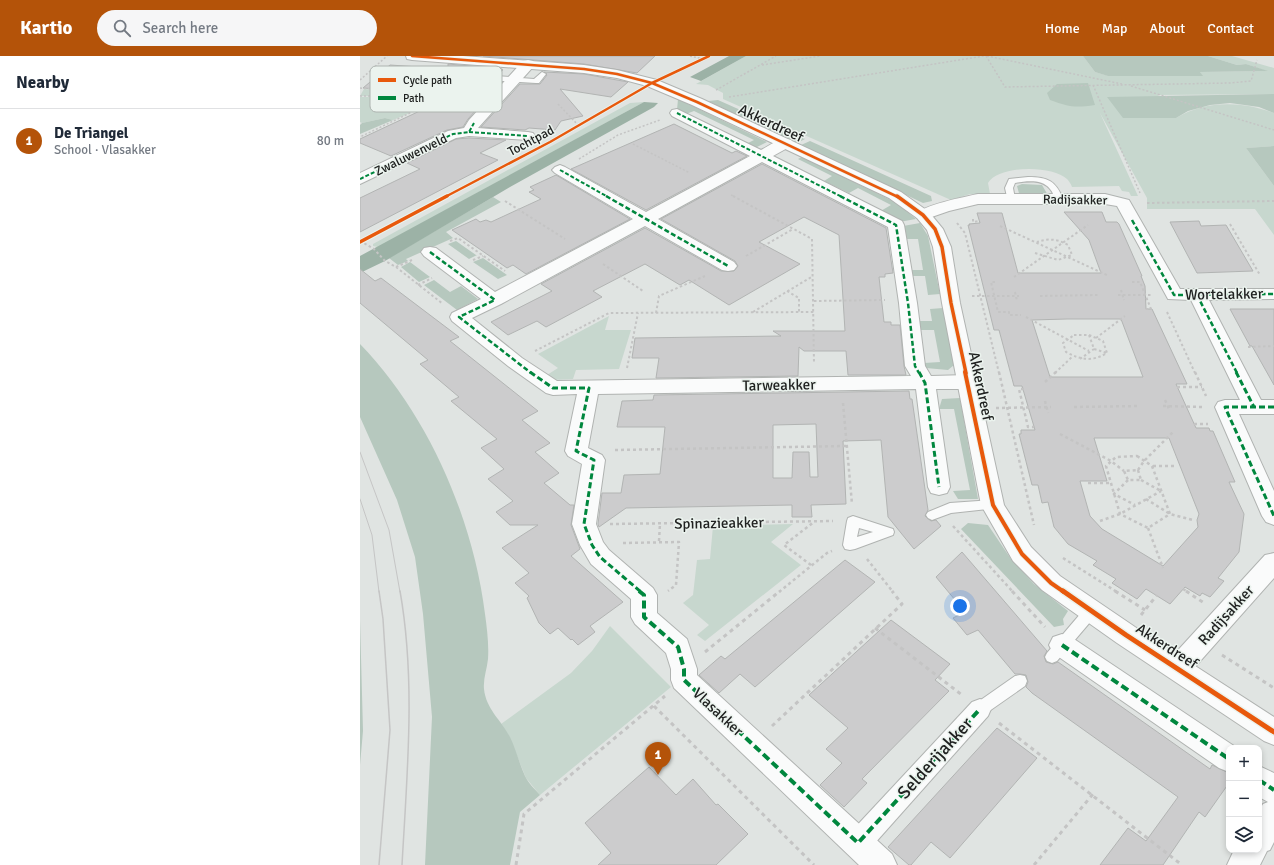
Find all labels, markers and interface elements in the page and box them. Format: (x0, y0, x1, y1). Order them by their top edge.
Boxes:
search box (97, 10, 377, 46)
text: Kartio (20, 16, 73, 40)
icon: search (111, 17, 133, 39)
text: Search here (143, 19, 218, 37)
text: Home (1045, 20, 1080, 37)
text: Map (1102, 20, 1127, 37)
text: About (1149, 20, 1185, 37)
text: Contact (1207, 20, 1254, 37)
legend (370, 66, 502, 112)
text: Nearby (16, 72, 69, 93)
text: Cycle path (403, 74, 452, 87)
text: Path (403, 92, 424, 105)
street label: Akkerdreef (735, 100, 807, 146)
street label: Tochtpad (505, 122, 557, 160)
text: De Triangel (54, 124, 129, 142)
street label: Zwaluwenveld (372, 130, 450, 180)
text: 1 (25, 133, 33, 149)
text: 80 m (317, 133, 344, 149)
text: School · Vlasakker (54, 142, 156, 158)
street label: Radijsakker (1043, 191, 1108, 209)
street label: Wortelakker (1185, 284, 1264, 304)
street label: Akkerdreef (965, 350, 997, 423)
street label: Tarweakker (742, 375, 816, 395)
street label: Spinazieakker (674, 513, 765, 533)
street label: Radijsakker (1194, 581, 1258, 649)
your location (950, 596, 970, 616)
street label: Akkerdreef (1133, 619, 1202, 673)
street label: Vlasakker (689, 684, 747, 740)
street label: Selderijakker (893, 712, 978, 803)
pin: 1 (645, 742, 671, 775)
map controls (1226, 745, 1262, 853)
button: + (1226, 745, 1262, 781)
button: − (1226, 781, 1262, 817)
button: layers (1226, 817, 1262, 853)

